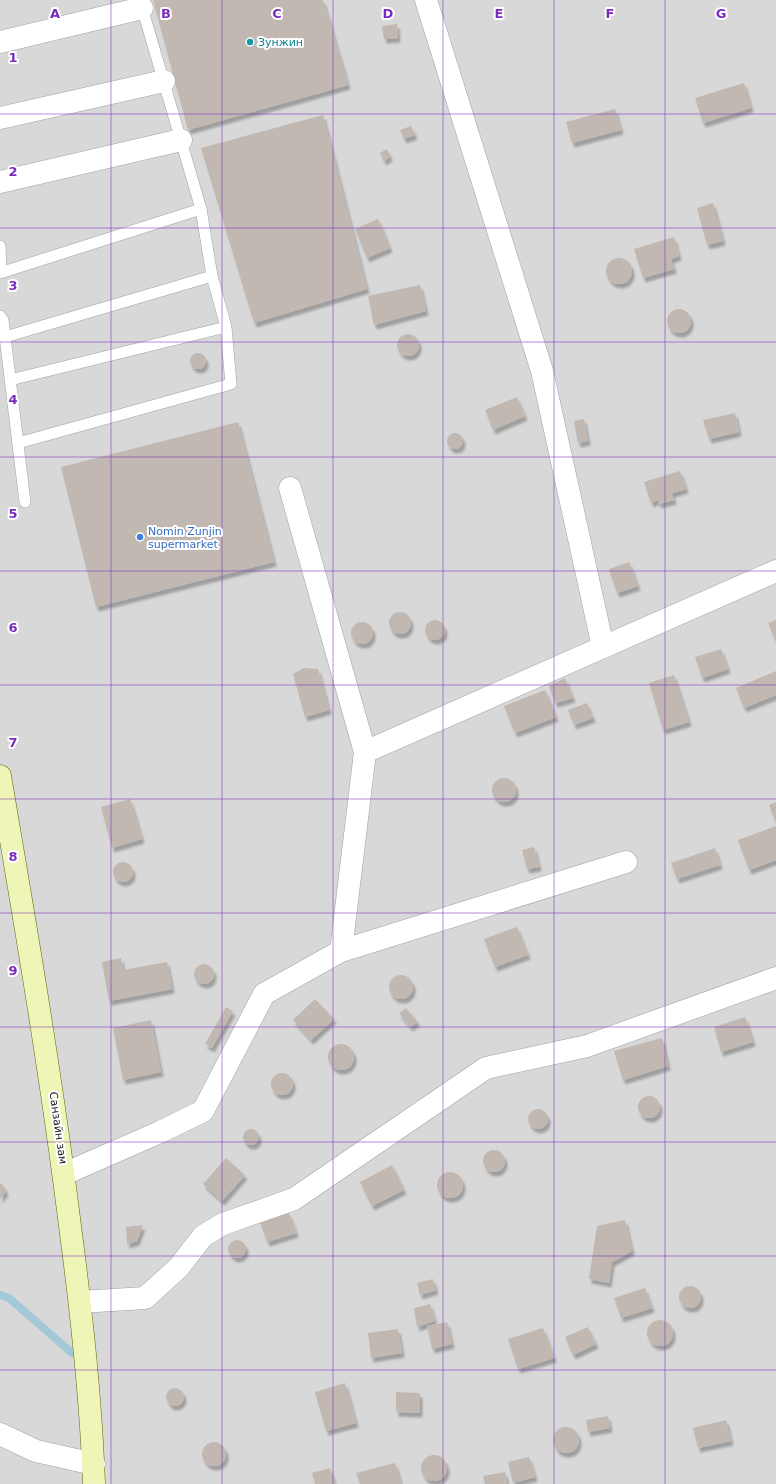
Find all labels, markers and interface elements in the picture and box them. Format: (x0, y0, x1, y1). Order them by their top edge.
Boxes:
text: A (50, 6, 60, 21)
text: B (161, 6, 171, 21)
text: C (272, 6, 282, 21)
text: D (383, 6, 394, 21)
text: E (495, 6, 503, 21)
text: F (606, 6, 614, 21)
text: G (716, 6, 726, 21)
place label: Зунжин (258, 36, 303, 49)
marker: Зунжин (245, 37, 255, 47)
text: 1 (8, 50, 18, 65)
text: 2 (8, 164, 18, 179)
text: 3 (8, 278, 18, 293)
text: 4 (8, 392, 18, 407)
text: 5 (8, 506, 18, 521)
place label: Nomin Zunjin supermarket (148, 525, 222, 551)
marker: Nomin Zunjin supermarket (135, 532, 145, 542)
text: 6 (8, 620, 18, 635)
text: 7 (8, 735, 18, 750)
text: 8 (8, 849, 18, 864)
text: 9 (8, 963, 18, 978)
street label: Санзайн зам (46, 1091, 70, 1165)

